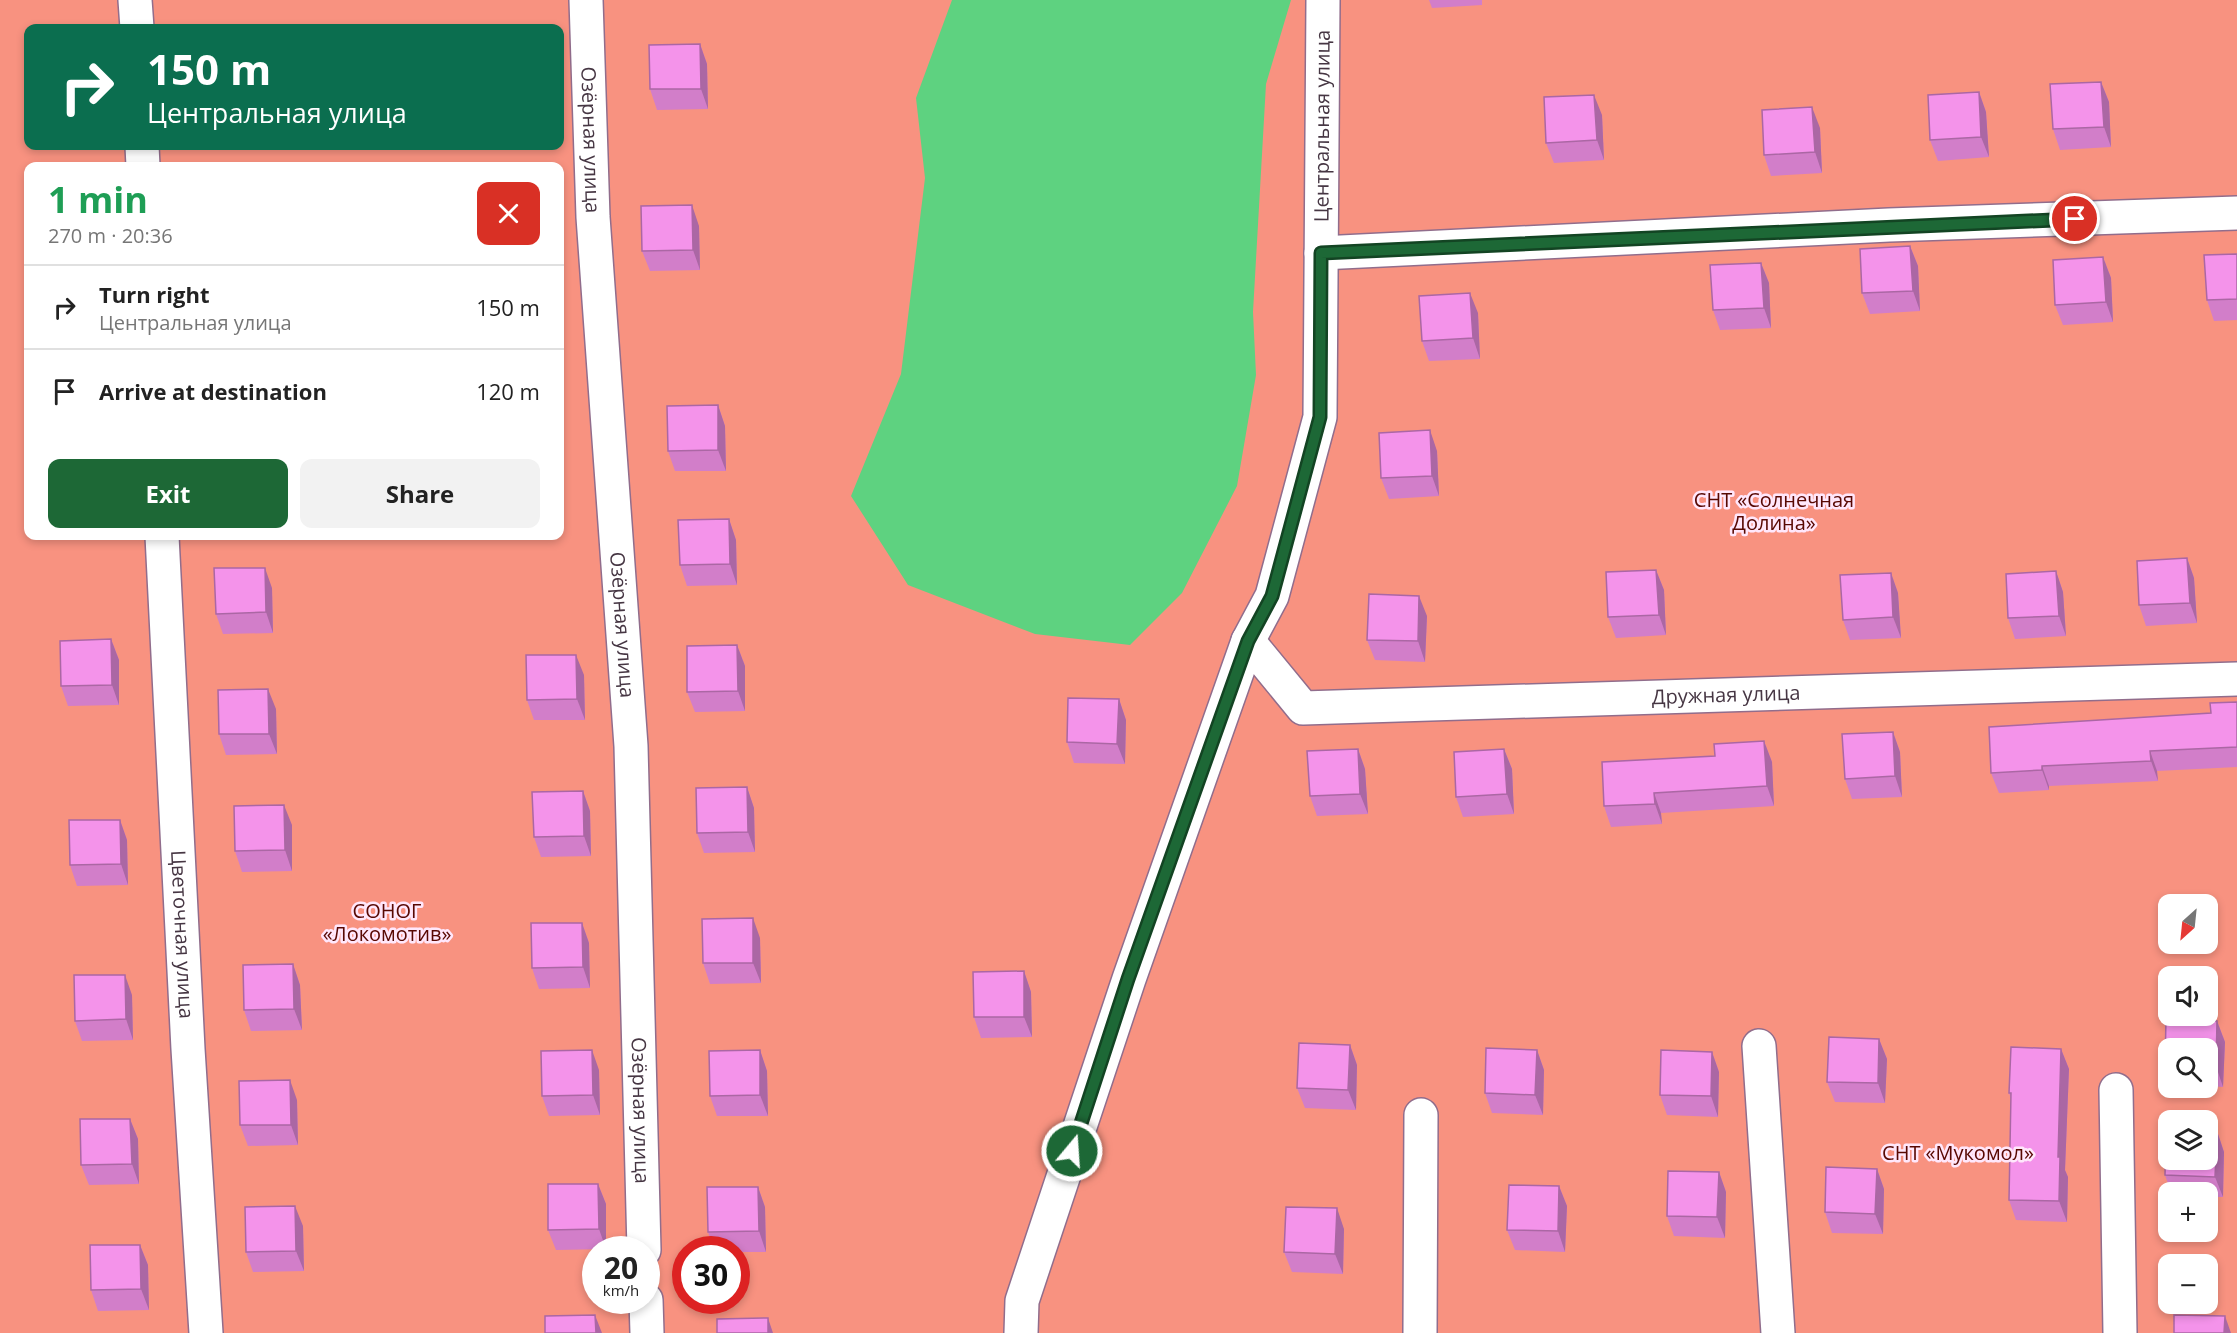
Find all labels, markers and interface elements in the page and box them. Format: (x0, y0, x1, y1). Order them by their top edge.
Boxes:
street label: Центральная улица (1307, 30, 1336, 222)
text: 150 m (147, 40, 271, 97)
icon: right (48, 48, 126, 126)
street label: Озёрная улица (575, 66, 607, 214)
text: Центральная улица (147, 94, 407, 131)
text: 1 min (48, 175, 148, 224)
button: close (477, 182, 540, 245)
pin (2049, 193, 2100, 244)
icon: arrive (2058, 202, 2091, 235)
text: 270 m · 20:36 (48, 222, 173, 249)
text: Turn right (99, 279, 210, 309)
icon: right (48, 291, 81, 324)
text: 150 m (476, 292, 540, 322)
text: Центральная улица (99, 309, 292, 336)
icon: arrive (48, 375, 81, 408)
text: Arrive at destination (99, 376, 327, 406)
text: 120 m (476, 376, 540, 406)
button: Exit (48, 459, 288, 528)
button: Share (300, 459, 540, 528)
park label: СНТ «Солнечная Долина» (1694, 486, 1854, 536)
street label: Озёрная улица (604, 551, 642, 699)
street label: Дружная улица (1651, 679, 1801, 710)
street label: Цветочная улица (165, 849, 200, 1020)
north arrow (2158, 894, 2218, 954)
map controls (2158, 894, 2218, 1314)
park label: СОНОГ «Локомотив» (323, 897, 451, 947)
button: sound (2158, 966, 2218, 1026)
street label: Озёрная улица (626, 1037, 656, 1184)
button: search (2158, 1038, 2218, 1098)
button: layers (2158, 1110, 2218, 1170)
position arrow (1040, 1119, 1104, 1183)
park label: СНТ «Мукомол» (1882, 1139, 2034, 1166)
button: + (2158, 1182, 2218, 1242)
speed limit sign: 30 (672, 1236, 750, 1314)
text: 20 (604, 1247, 638, 1288)
button: − (2158, 1254, 2218, 1314)
text: km/h (603, 1280, 639, 1300)

